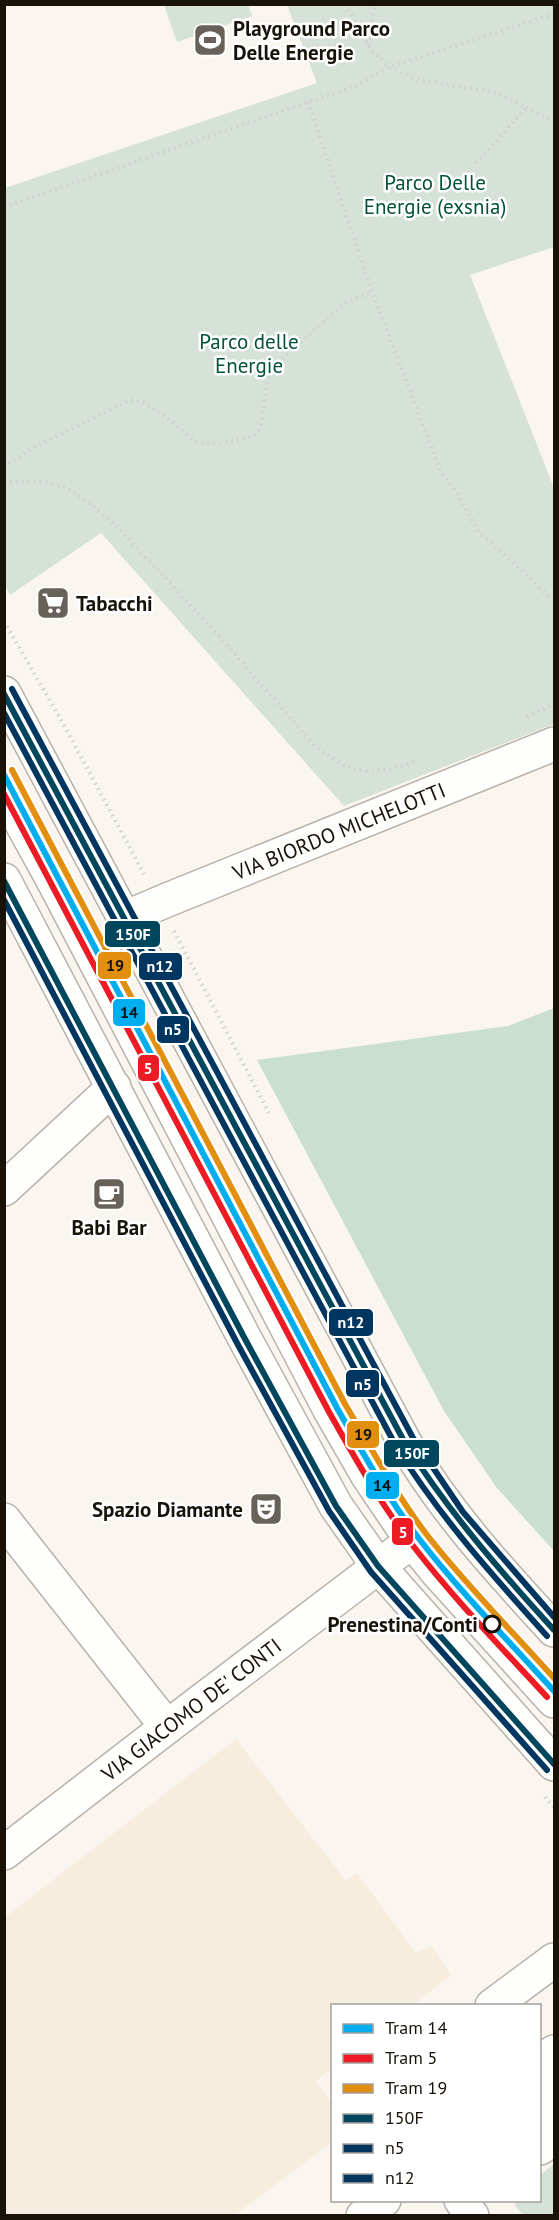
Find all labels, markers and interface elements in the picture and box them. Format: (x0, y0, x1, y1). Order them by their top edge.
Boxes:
place label: Playground Parco Delle Energie (233, 15, 390, 66)
sports icon: Playground Parco Delle Energie (192, 22, 228, 58)
park label: Parco Delle Energie (exsnia) (364, 169, 506, 220)
park label: Parco delle Energie (199, 328, 299, 379)
supermarket icon: Tabacchi (35, 585, 71, 621)
place label: Tabacchi (76, 590, 153, 617)
street label: VIA BIORDO MICHELOTTI (228, 776, 449, 886)
line badge: 150F (104, 920, 161, 948)
text: 150F (115, 924, 151, 944)
line badge: 19 (97, 951, 132, 980)
line badge: n12 (138, 952, 183, 981)
text: 19 (106, 955, 124, 975)
text: n12 (147, 956, 173, 976)
line badge: 14 (112, 998, 146, 1027)
text: 14 (120, 1002, 138, 1022)
line badge: n5 (156, 1015, 190, 1044)
text: n5 (164, 1019, 182, 1039)
line badge: 5 (137, 1054, 160, 1082)
text: 5 (143, 1058, 153, 1078)
cafe icon: Babi Bar (91, 1176, 127, 1212)
place label: Babi Bar (71, 1214, 147, 1241)
line badge: n12 (328, 1308, 374, 1337)
text: n12 (338, 1312, 364, 1332)
line badge: n5 (345, 1369, 380, 1398)
text: n5 (354, 1374, 372, 1394)
line badge: 19 (346, 1420, 380, 1449)
text: 19 (354, 1424, 372, 1444)
line badge: 150F (383, 1439, 440, 1468)
text: 150F (394, 1443, 430, 1463)
line badge: 14 (365, 1471, 400, 1500)
text: 14 (373, 1475, 391, 1495)
theatre icon: Spazio Diamante (248, 1491, 284, 1527)
place label: Spazio Diamante (92, 1496, 243, 1523)
line badge: 5 (391, 1517, 414, 1546)
text: 5 (398, 1522, 408, 1542)
place label: Prenestina/Conti (327, 1611, 478, 1638)
marker: Prenestina/Conti (483, 1615, 501, 1633)
street label: VIA GIACOMO DE' CONTI (95, 1632, 286, 1787)
legend (331, 2004, 541, 2202)
text: Tram 14 (385, 2016, 447, 2039)
text: Tram 5 (385, 2046, 437, 2069)
text: Tram 19 (385, 2076, 447, 2099)
text: 150F (385, 2106, 424, 2129)
text: n5 (385, 2136, 405, 2159)
text: n12 (385, 2166, 414, 2189)

